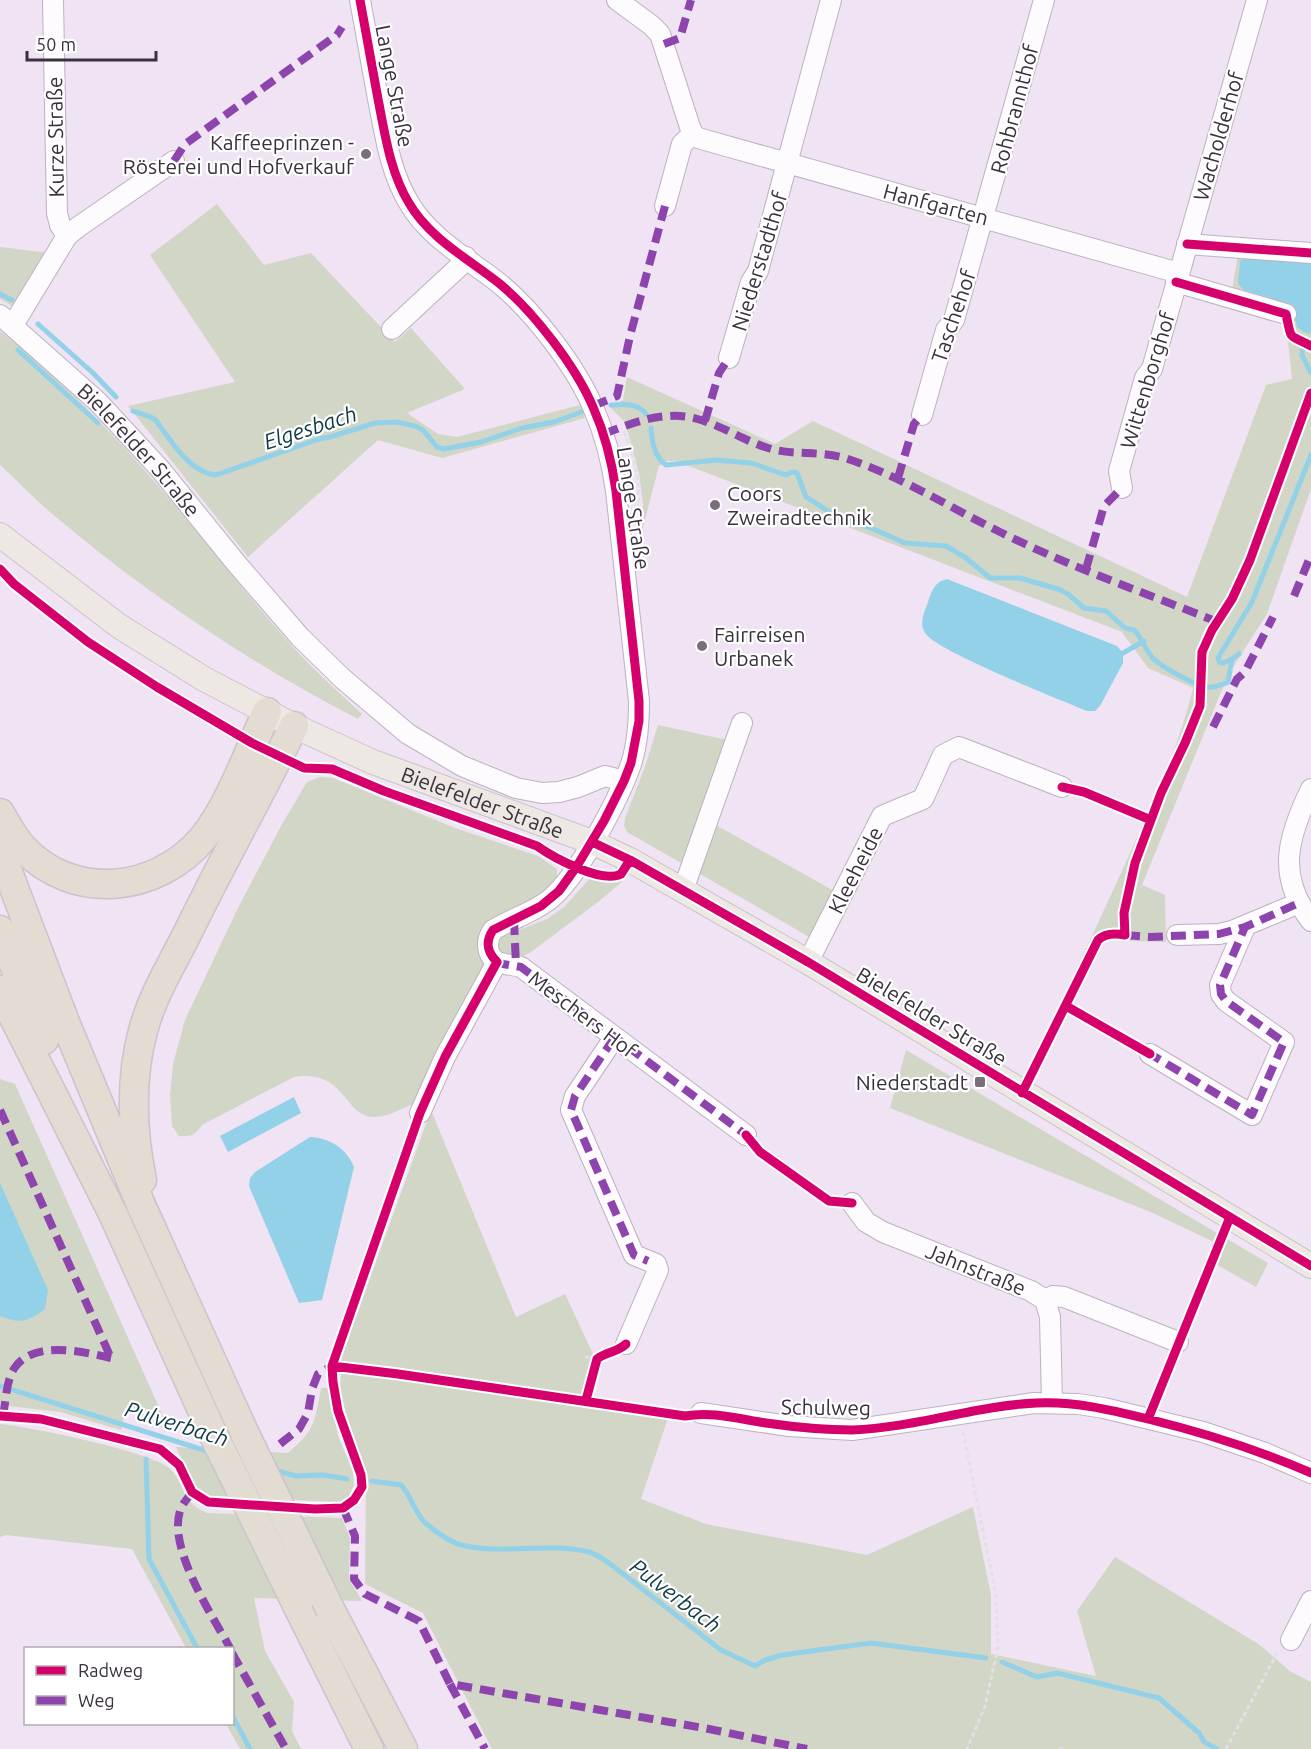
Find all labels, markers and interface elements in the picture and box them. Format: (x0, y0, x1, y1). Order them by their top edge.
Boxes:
street label: Lange Straße (371, 23, 419, 149)
scale bar (27, 24, 156, 62)
text: 50 m (36, 34, 76, 54)
street label: Rohbrannthof (985, 41, 1043, 176)
street label: Wacholderhof (1188, 68, 1248, 203)
street label: Kurze Straße (42, 76, 68, 198)
place label: Kaffeeprinzen - Rösterei und Hofverkauf (123, 130, 355, 178)
marker: Kaffeeprinzen - Rösterei und Hofverkauf (359, 147, 373, 161)
street label: Hanfgarten (881, 178, 991, 230)
street label: Niederstadthof (726, 187, 792, 334)
street label: Taschehof (926, 266, 980, 365)
street label: Wittenborghof (1115, 308, 1180, 451)
street label: Bielefelder Straße (73, 378, 205, 521)
water label: Elgesbach (260, 400, 360, 454)
street label: Lange Straße (612, 445, 656, 571)
place label: Coors Zweiradtechnik (727, 481, 872, 529)
marker: Coors Zweiradtechnik (708, 498, 722, 512)
place label: Fairreisen Urbanek (714, 622, 805, 670)
marker: Fairreisen Urbanek (695, 639, 709, 653)
street label: Bielefelder Straße (398, 761, 567, 843)
street label: Kleeheide (823, 823, 887, 917)
street label: Bielefelder Straße (852, 962, 1012, 1070)
street label: Meschers Hof (524, 966, 643, 1063)
place label: Niederstadt (856, 1070, 968, 1094)
marker: Niederstadt (973, 1075, 987, 1089)
street label: Jahnstraße (923, 1238, 1029, 1300)
street label: Schulweg (781, 1394, 871, 1420)
water label: Pulverbach (122, 1395, 232, 1451)
water label: Pulverbach (626, 1553, 726, 1637)
legend (24, 1647, 234, 1725)
text: Radweg (78, 1660, 143, 1680)
text: Weg (78, 1690, 115, 1710)

